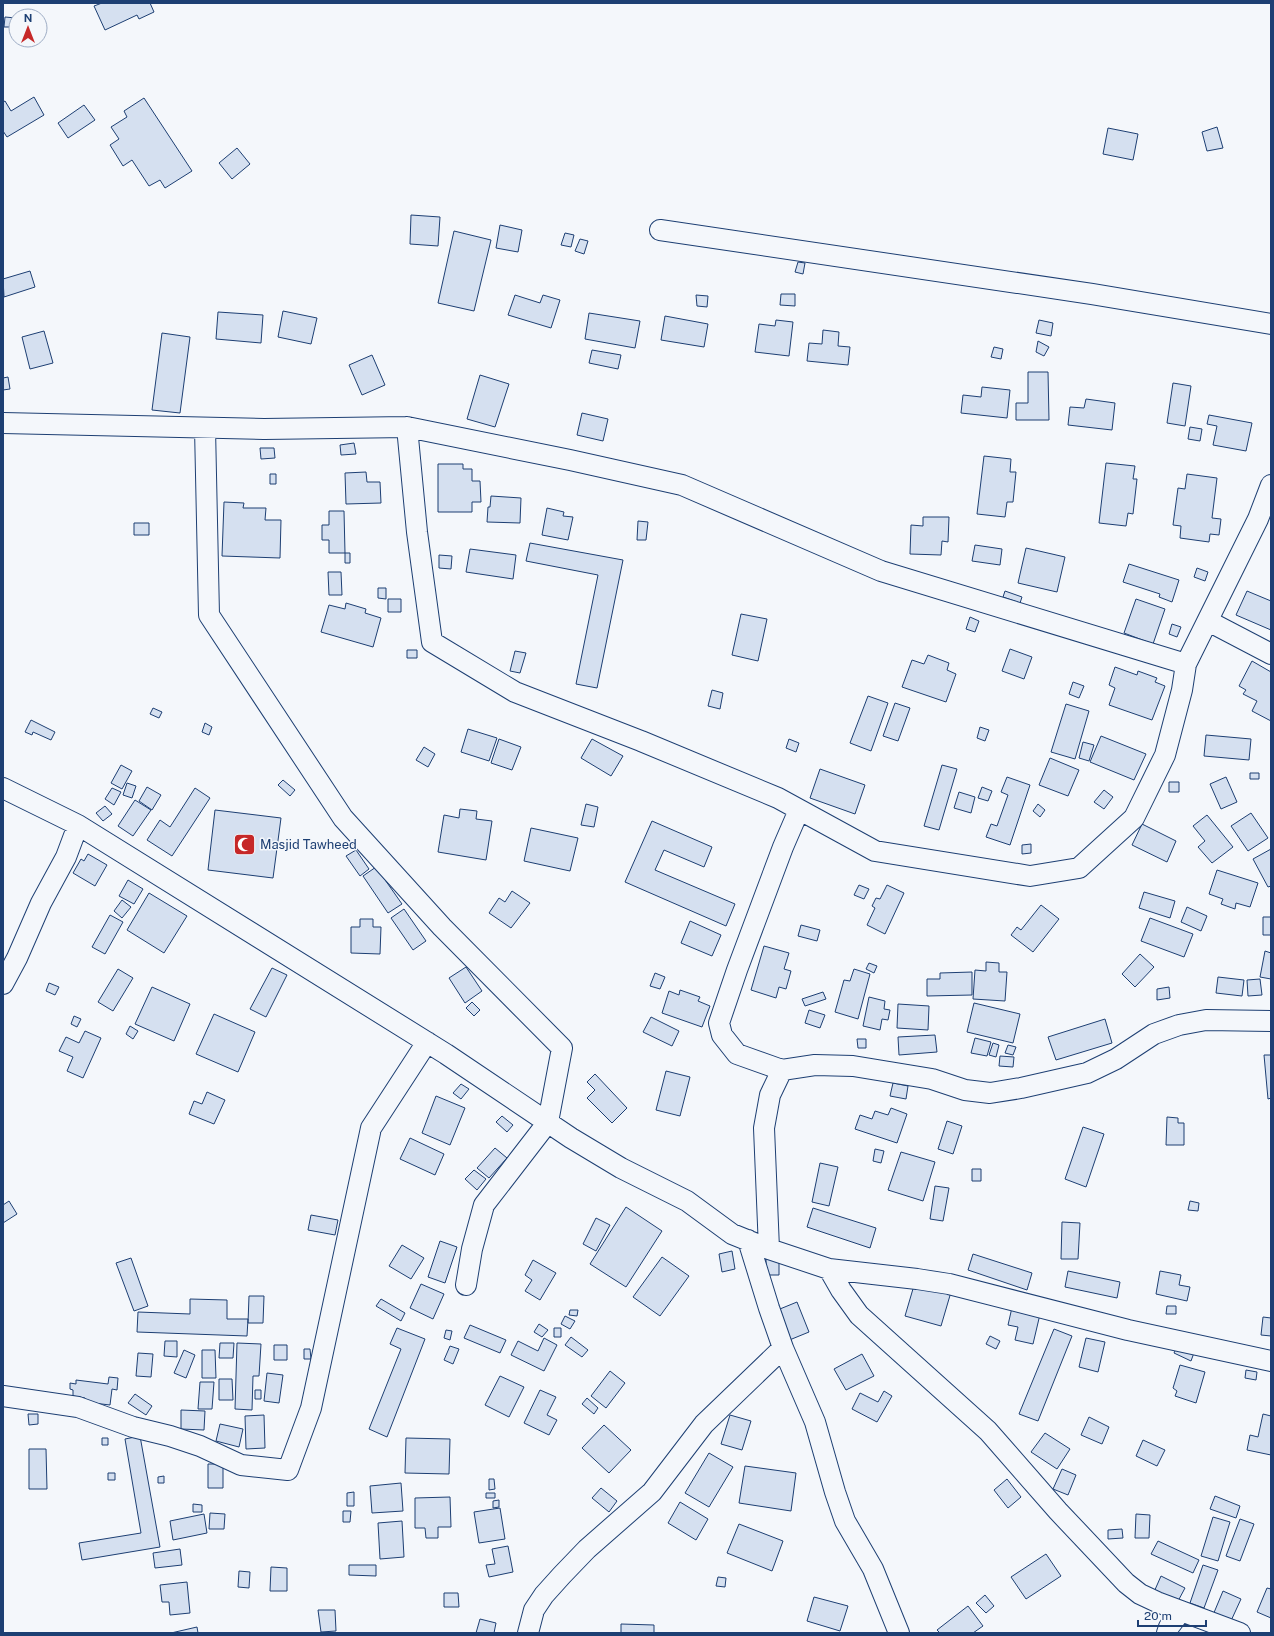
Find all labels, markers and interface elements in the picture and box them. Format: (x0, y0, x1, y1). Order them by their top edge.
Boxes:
north arrow (8, 8, 48, 48)
text: N (24, 12, 32, 24)
mosque icon: Masjid Tawheed (231, 831, 257, 857)
place label: Masjid Tawheed (260, 837, 357, 852)
scale bar (1138, 1602, 1206, 1628)
text: 20 m (1144, 1609, 1172, 1623)

